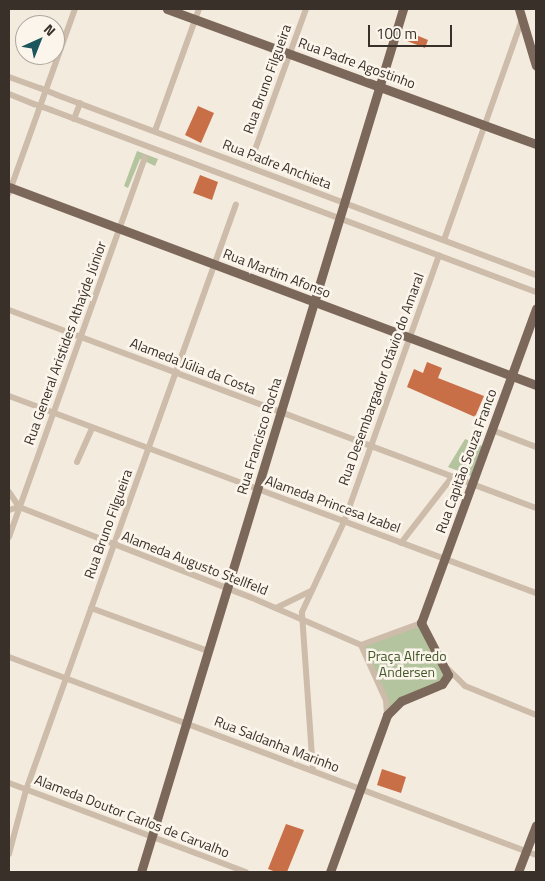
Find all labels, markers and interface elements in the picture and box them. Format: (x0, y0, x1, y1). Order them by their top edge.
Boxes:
north arrow (15, 15, 65, 65)
scale bar (370, 15, 454, 47)
text: N (39, 19, 61, 40)
street label: Rua Bruno Filgueira (239, 22, 295, 136)
text: 100 m (376, 22, 417, 45)
street label: Rua Padre Agostinho (296, 34, 418, 92)
street label: Rua Padre Anchieta (220, 136, 334, 192)
street label: Rua General Aristides Athaýde Júnior (20, 239, 110, 447)
street label: Rua Martim Afonso (221, 245, 333, 301)
street label: Rua Desembargador Otávio do Amaral (335, 270, 427, 488)
street label: Alameda Júlia da Costa (128, 334, 258, 398)
street label: Rua Francisco Rocha (233, 376, 285, 496)
street label: Rua Capitão Souza Franco (432, 387, 500, 535)
street label: Rua Bruno Filgueira (80, 467, 136, 581)
street label: Alameda Princesa Izabel (263, 472, 403, 536)
street label: Alameda Augusto Stellfeld (119, 527, 271, 599)
park label: Praça Alfredo Andersen (367, 648, 447, 680)
street label: Rua Saldanha Marinho (212, 712, 342, 776)
street label: Alameda Doutor Carlos de Carvalho (32, 771, 232, 861)

